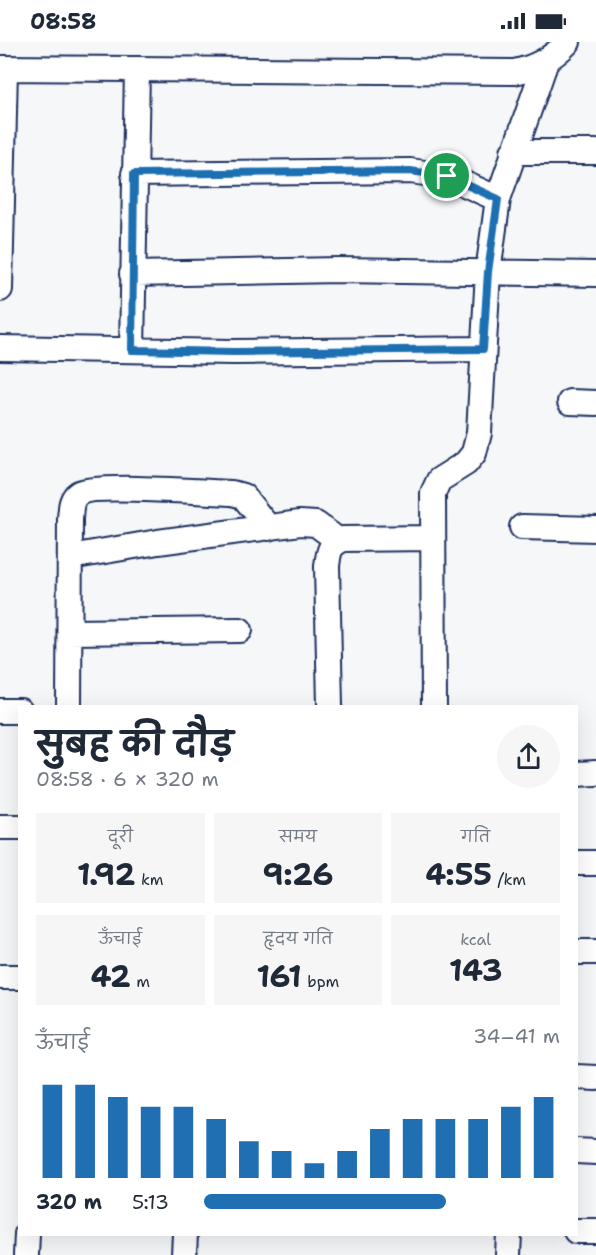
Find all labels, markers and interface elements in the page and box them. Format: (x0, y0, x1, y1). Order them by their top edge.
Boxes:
text: 08:58 (30, 7, 96, 36)
pin (421, 150, 472, 201)
icon: arrive (430, 159, 463, 192)
text: सुबह की दौड़ (36, 721, 233, 766)
button: share (497, 725, 560, 788)
text: 08:58 · 6 × 320 m (36, 766, 219, 792)
text: दूरी (108, 826, 133, 847)
text: समय (279, 826, 317, 847)
text: गति (461, 826, 490, 847)
text: 1.92 (77, 854, 136, 895)
text: 9:26 (262, 854, 333, 895)
text: 4:55 (425, 854, 492, 895)
text: km (136, 869, 164, 890)
text: /km (492, 869, 526, 890)
text: ऊँचाई (99, 928, 142, 949)
text: हृदय गति (263, 928, 333, 949)
text: kcal (460, 929, 491, 950)
text: 143 (449, 950, 502, 991)
text: 42 (91, 956, 131, 997)
text: 161 (257, 956, 302, 997)
text: m (131, 971, 150, 992)
text: bpm (302, 971, 339, 992)
text: 34–41 m (473, 1023, 560, 1049)
text: ऊँचाई (36, 1029, 90, 1055)
text: 320 m (36, 1189, 102, 1215)
text: 5:13 (132, 1189, 169, 1215)

